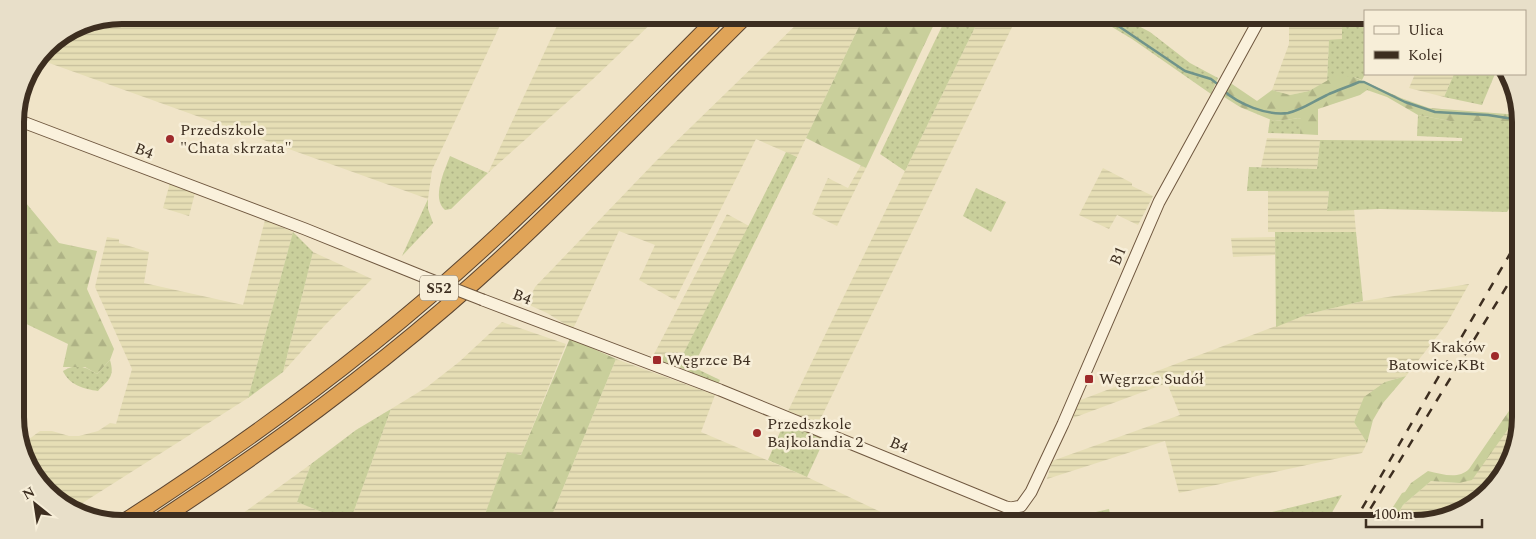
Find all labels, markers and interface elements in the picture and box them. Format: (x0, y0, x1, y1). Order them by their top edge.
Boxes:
legend (1364, 10, 1526, 75)
text: Ulica (1408, 19, 1444, 42)
text: Kolej (1408, 44, 1443, 67)
place label: Przedszkole "Chata skrzata" (180, 118, 292, 160)
marker: Przedszkole "Chata skrzata" (164, 133, 176, 145)
street label: B4 (131, 136, 157, 166)
street label: B1 (1103, 243, 1133, 269)
road number: S52 (420, 276, 458, 300)
street label: B4 (509, 282, 535, 312)
place label: Kraków Batowice KBt (1388, 335, 1486, 377)
place label: Węgrzce B4 (667, 348, 751, 372)
marker: Kraków Batowice KBt (1489, 350, 1501, 362)
marker: Węgrzce B4 (651, 354, 663, 366)
place label: Węgrzce Sudół (1099, 367, 1204, 391)
marker: Węgrzce Sudół (1083, 373, 1095, 385)
place label: Przedszkole Bajkolandia 2 (767, 412, 863, 454)
marker: Przedszkole Bajkolandia 2 (751, 427, 763, 439)
street label: B4 (886, 430, 912, 460)
north arrow (10, 479, 60, 529)
text: N (19, 481, 39, 505)
scale bar (1366, 496, 1482, 528)
text: 100 m (1374, 503, 1413, 526)

